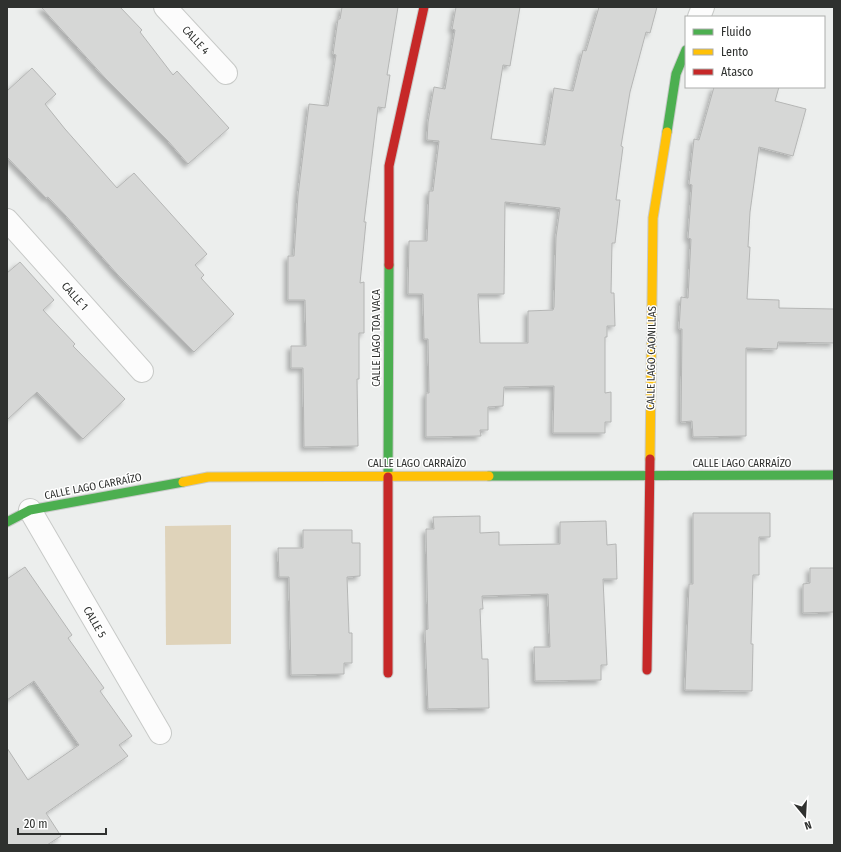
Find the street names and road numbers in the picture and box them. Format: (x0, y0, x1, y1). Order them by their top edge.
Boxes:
street label: CALLE 4 (179, 23, 213, 58)
street label: CALLE 1 (59, 280, 91, 313)
street label: CALLE LAGO TOA VACA (370, 289, 383, 387)
street label: CALLE LAGO CAONILLAS (644, 305, 659, 410)
street label: CALLE LAGO CARRAÍZO (367, 456, 467, 470)
street label: CALLE LAGO CARRAÍZO (692, 456, 792, 470)
street label: CALLE LAGO CARRAÍZO (43, 470, 143, 502)
street label: CALLE 5 (80, 604, 109, 640)

